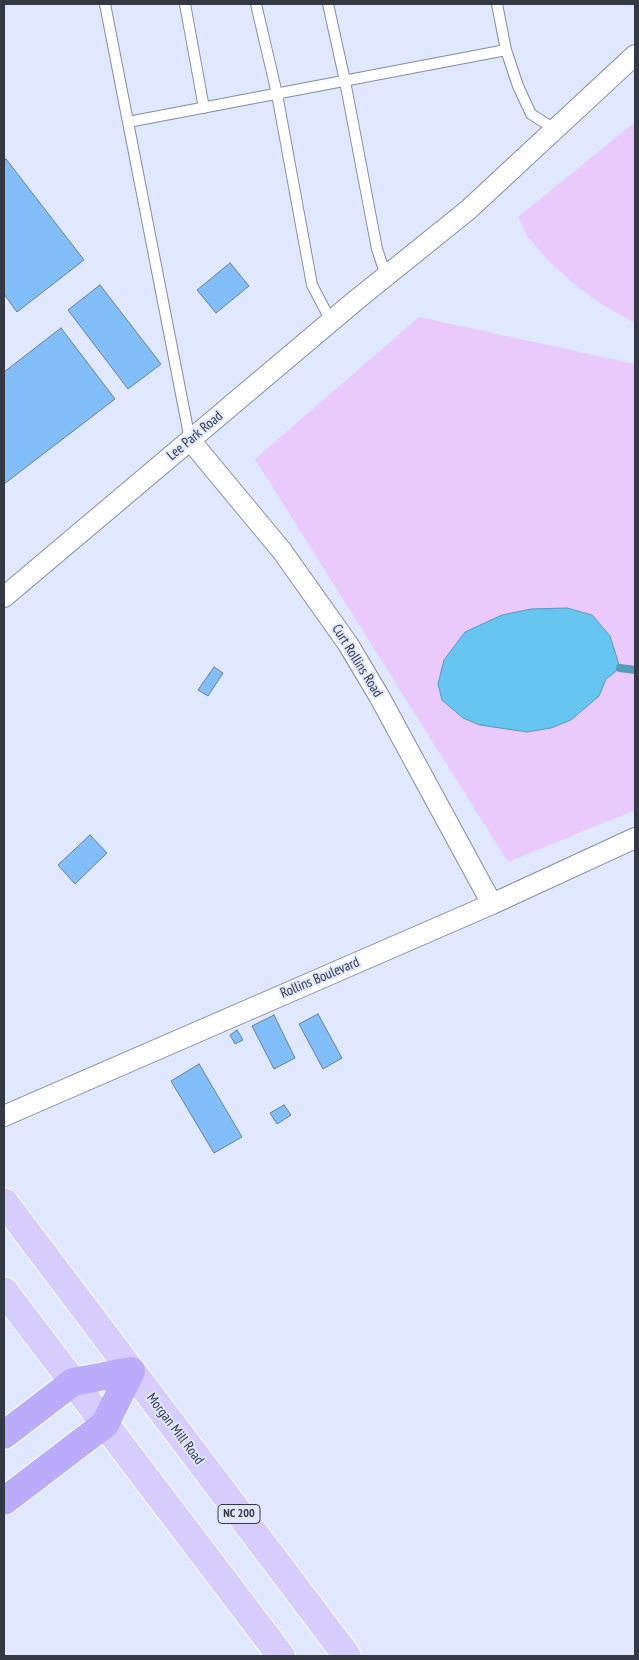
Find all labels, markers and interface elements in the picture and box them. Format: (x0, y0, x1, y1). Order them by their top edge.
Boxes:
street label: Lee Park Road (164, 408, 226, 464)
street label: Curt Rollins Road (328, 621, 386, 701)
street label: Rollins Boulevard (278, 954, 362, 1002)
street label: Morgan Mill Road (143, 1390, 207, 1468)
road number: NC 200 (218, 1505, 260, 1524)

